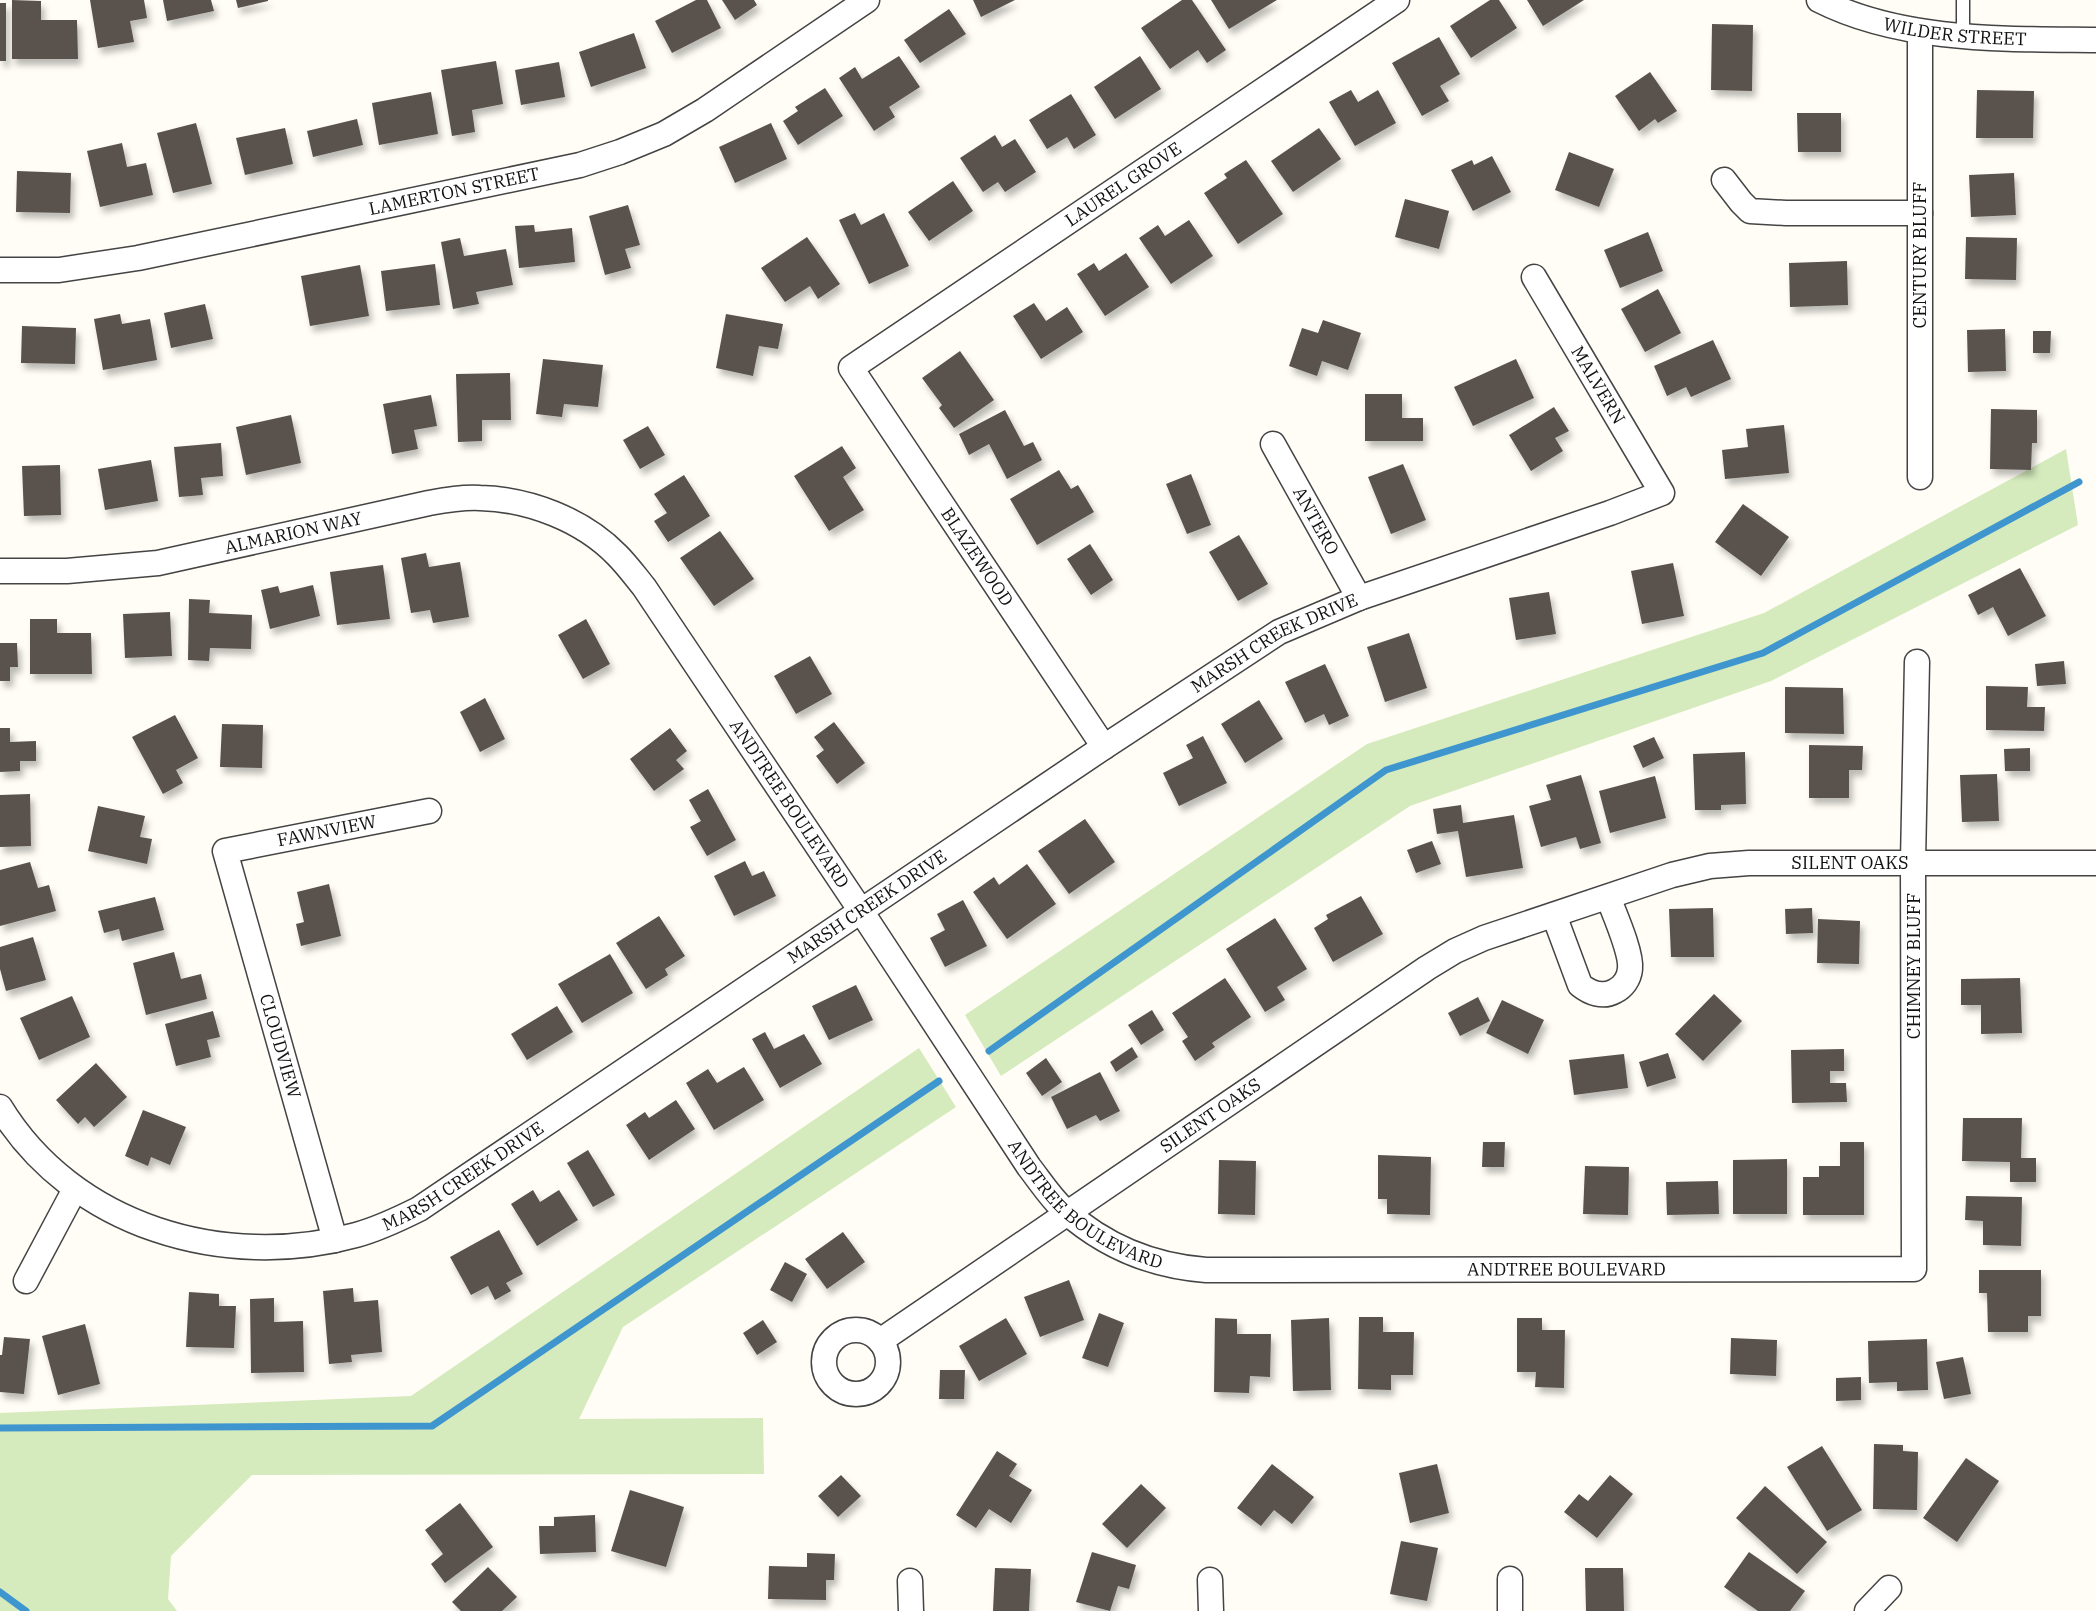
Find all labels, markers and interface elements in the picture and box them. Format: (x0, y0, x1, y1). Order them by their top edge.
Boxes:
street label: WILDER STREET (1881, 12, 2027, 50)
street label: LAUREL GROVE (1060, 137, 1186, 231)
street label: LAMERTON STREET (367, 162, 542, 220)
street label: CENTURY BLUFF (1908, 181, 1931, 329)
street label: MALVERN (1566, 342, 1631, 428)
street label: ANTERO (1288, 482, 1345, 559)
street label: BLAZEWOOD (936, 503, 1019, 610)
street label: ALMARION WAY (222, 506, 365, 559)
street label: MARSH CREEK DRIVE (1186, 588, 1361, 698)
street label: ANDTREE BOULEVARD (725, 715, 854, 892)
street label: FAWNVIEW (275, 809, 379, 852)
street label: MARSH CREEK DRIVE (783, 844, 951, 968)
street label: SILENT OAKS (1791, 851, 1909, 874)
street label: CHIMNEY BLUFF (1902, 893, 1925, 1039)
street label: CLOUDVIEW (255, 991, 307, 1101)
street label: SILENT OAKS (1155, 1073, 1265, 1158)
street label: MARSH CREEK DRIVE (379, 1116, 548, 1236)
street label: ANDTREE BOULEVARD (1003, 1135, 1166, 1273)
street label: ANDTREE BOULEVARD (1467, 1257, 1666, 1281)

